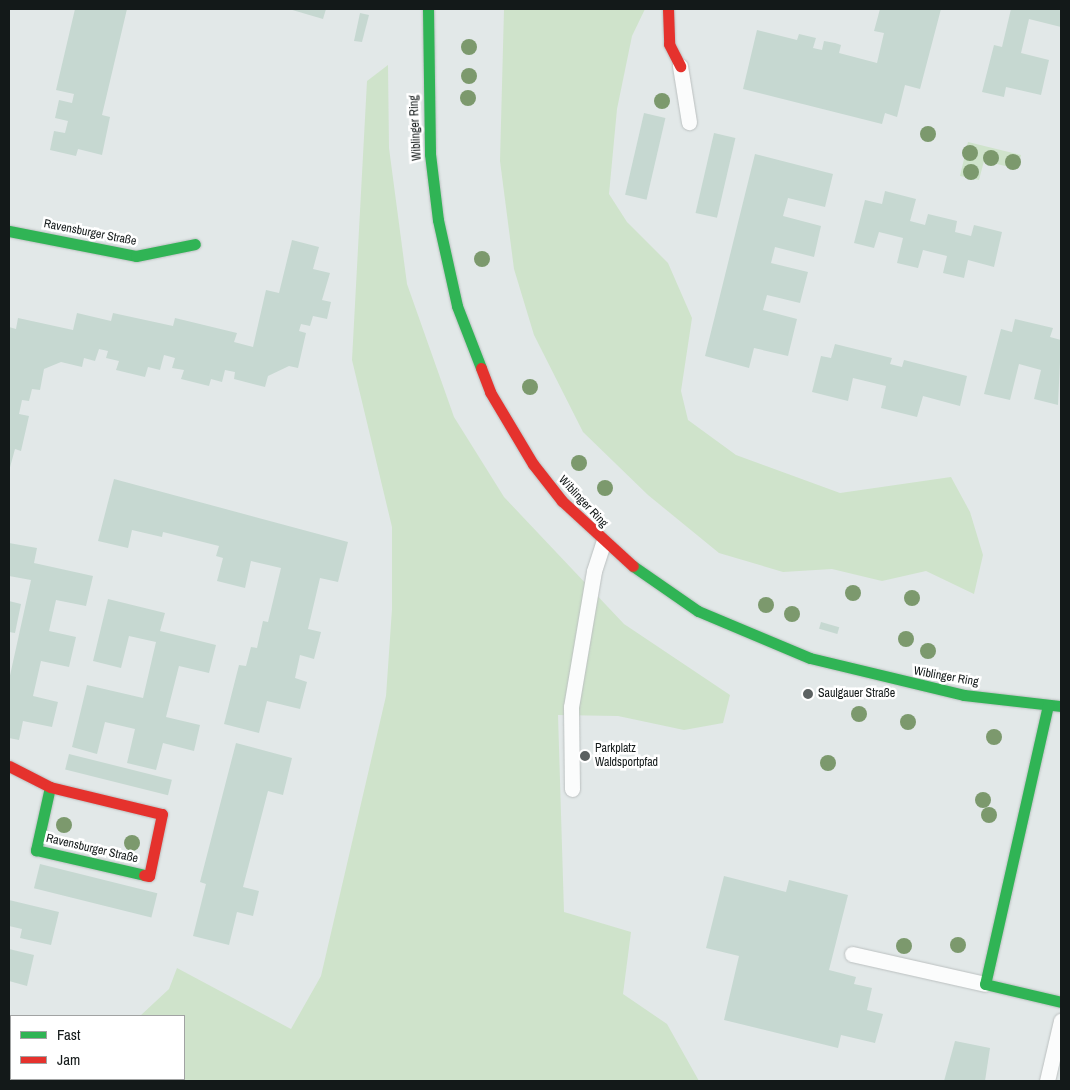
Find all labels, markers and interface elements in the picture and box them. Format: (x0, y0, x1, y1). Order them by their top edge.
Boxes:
street label: Wiblinger Ring (407, 95, 425, 161)
street label: Ravensburger Straße (42, 217, 138, 249)
street label: Wiblinger Ring (555, 473, 611, 531)
street label: Wiblinger Ring (912, 664, 980, 690)
place label: Saulgauer Straße (818, 687, 895, 701)
marker: Saulgauer Straße (802, 688, 814, 700)
place label: Parkplatz Waldsportpfad (595, 742, 658, 770)
marker: Parkplatz Waldsportpfad (579, 750, 591, 762)
street label: Ravensburger Straße (45, 831, 139, 867)
legend (10, 1015, 185, 1080)
text: Fast (57, 1024, 80, 1045)
text: Jam (57, 1049, 80, 1070)

